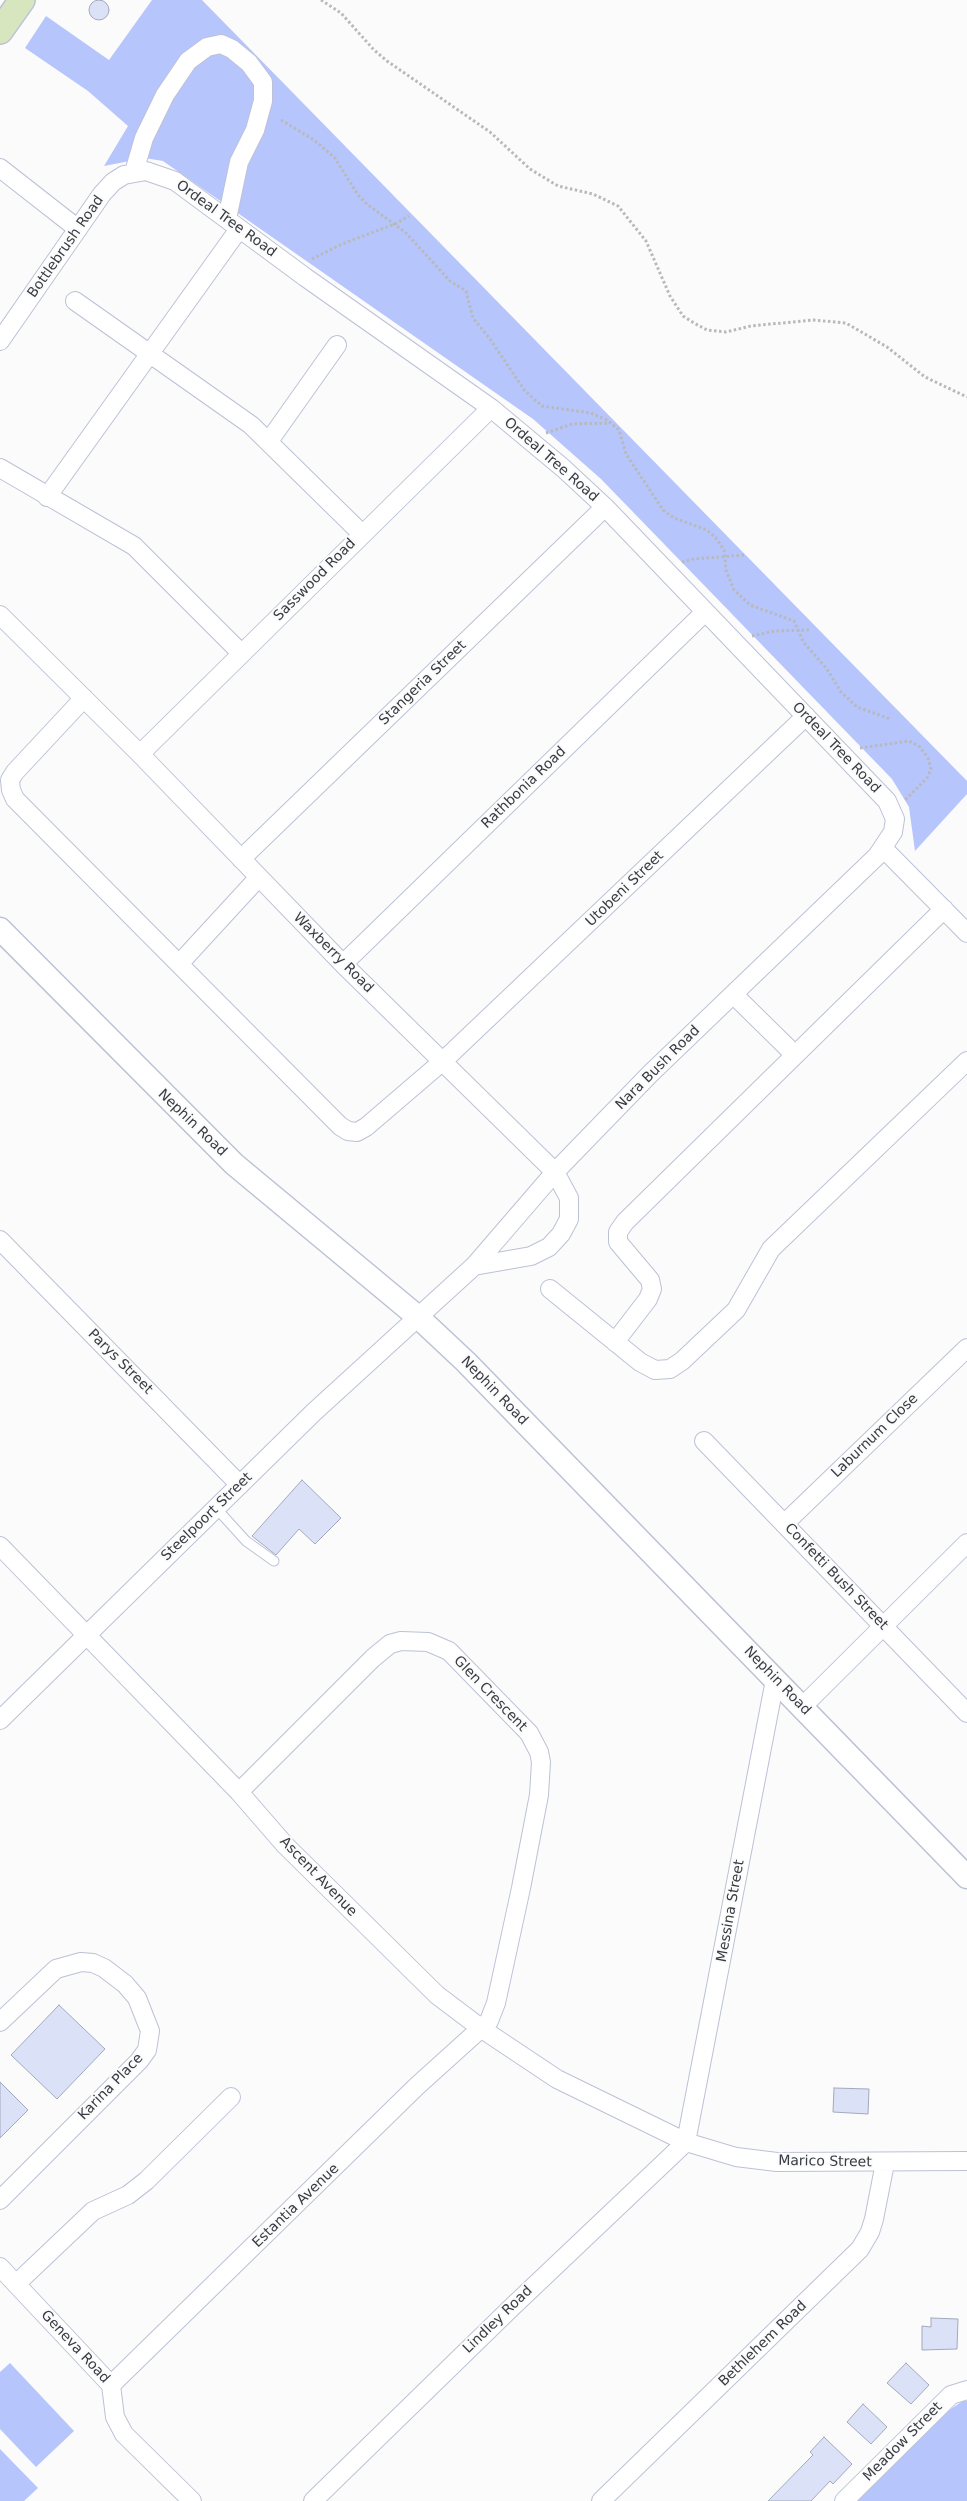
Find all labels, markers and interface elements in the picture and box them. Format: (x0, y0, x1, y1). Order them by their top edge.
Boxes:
street label: Ordeal Tree Road (173, 177, 279, 261)
street label: Bottlebrush Road (24, 193, 108, 301)
street label: Ordeal Tree Road (500, 414, 602, 506)
street label: Sasswood Road (270, 535, 360, 625)
street label: Stangeria Street (376, 637, 470, 729)
street label: Ordeal Tree Road (788, 699, 884, 797)
street label: Rathbonia Road (478, 743, 570, 833)
street label: Utobeni Street (583, 848, 667, 930)
street label: Waxberry Road (289, 909, 377, 997)
street label: Nara Bush Road (612, 1022, 704, 1114)
street label: Nephin Road (154, 1086, 230, 1160)
street label: Parys Street (84, 1326, 156, 1398)
street label: Nephin Road (457, 1353, 531, 1429)
street label: Laburnum Close (828, 1390, 922, 1482)
street label: Steelpoort Street (158, 1469, 256, 1565)
street label: Confetti Bush Street (781, 1520, 891, 1634)
street label: Nephin Road (740, 1643, 814, 1719)
street label: Glen Crescent (450, 1653, 530, 1735)
street label: Ascent Avenue (276, 1834, 360, 1920)
street label: Messina Street (714, 1859, 748, 1963)
street label: Karina Place (75, 2050, 147, 2124)
street label: Marico Street (778, 2153, 872, 2171)
street label: Estantia Avenue (249, 2161, 343, 2251)
street label: Lindley Road (460, 2283, 536, 2357)
street label: Bethlehem Road (716, 2298, 810, 2390)
street label: Geneva Road (37, 2307, 113, 2387)
street label: Meadow Street (860, 2399, 946, 2485)

